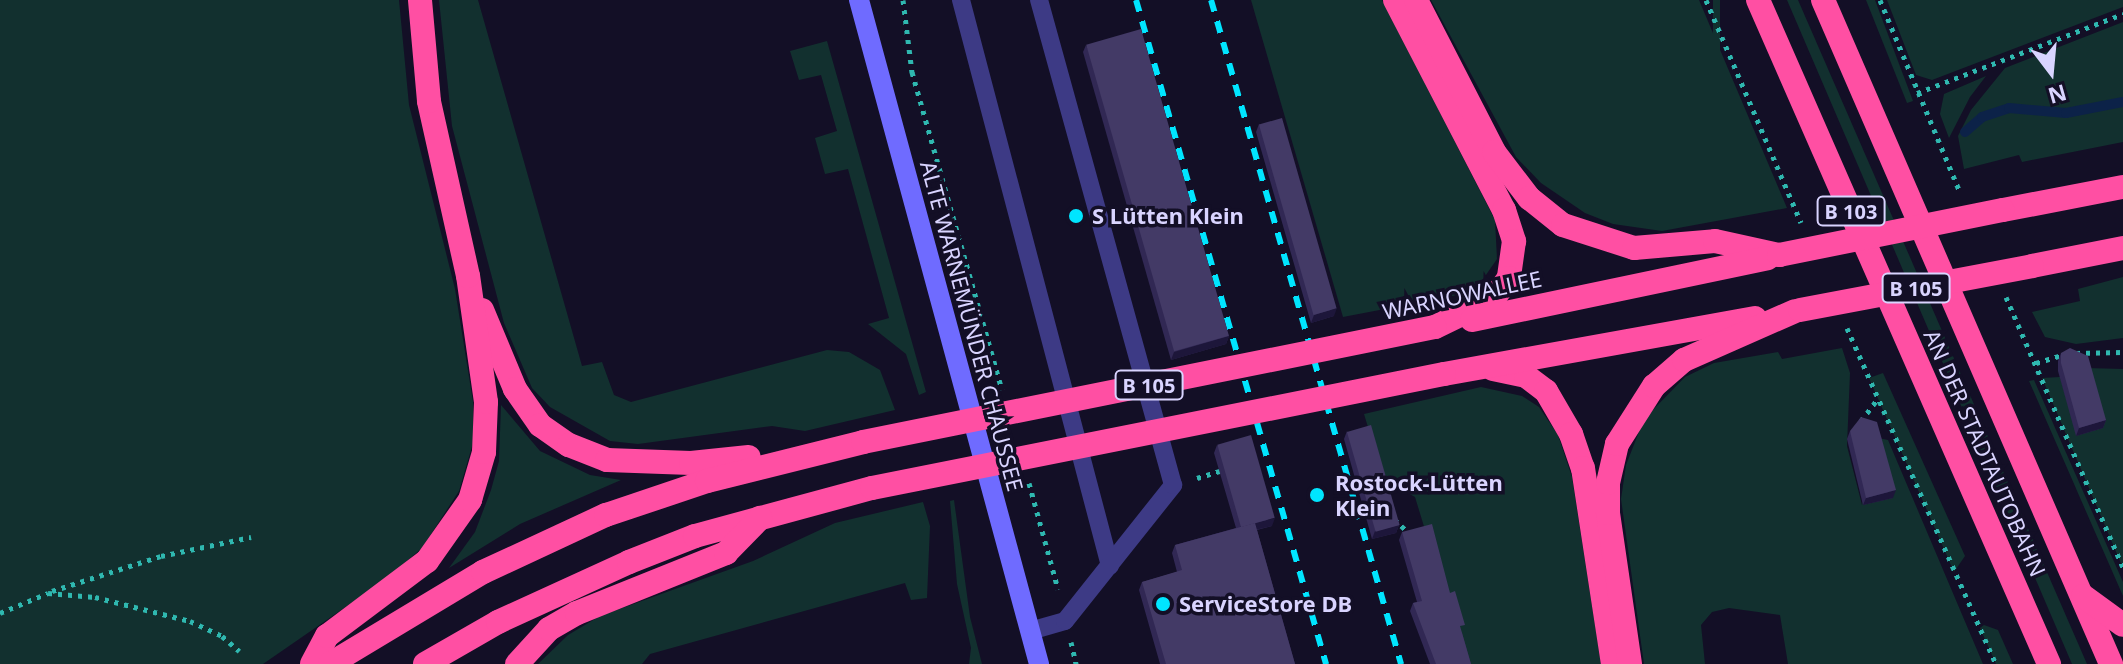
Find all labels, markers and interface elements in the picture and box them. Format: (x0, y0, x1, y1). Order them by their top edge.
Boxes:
north arrow (2011, 32, 2091, 112)
text: N (2045, 78, 2070, 112)
street label: ALTE WARNEMÜNDER CHAUSSEE (915, 158, 1029, 494)
road number: B 103 (1815, 195, 1887, 227)
place label: S Lütten Klein (1092, 203, 1244, 229)
marker: S Lütten Klein (1067, 207, 1085, 225)
street label: WARNOWALLEE (1380, 265, 1544, 325)
road number: B 105 (1880, 272, 1952, 304)
street label: AN DER STADTAUTOBAHN (1919, 325, 2051, 581)
road number: B 105 (1113, 369, 1185, 401)
place label: Rostock-Lütten Klein (1335, 469, 1503, 520)
marker: Rostock-Lütten Klein (1306, 484, 1328, 506)
place label: ServiceStore DB (1179, 591, 1352, 617)
marker: ServiceStore DB (1154, 595, 1172, 613)

